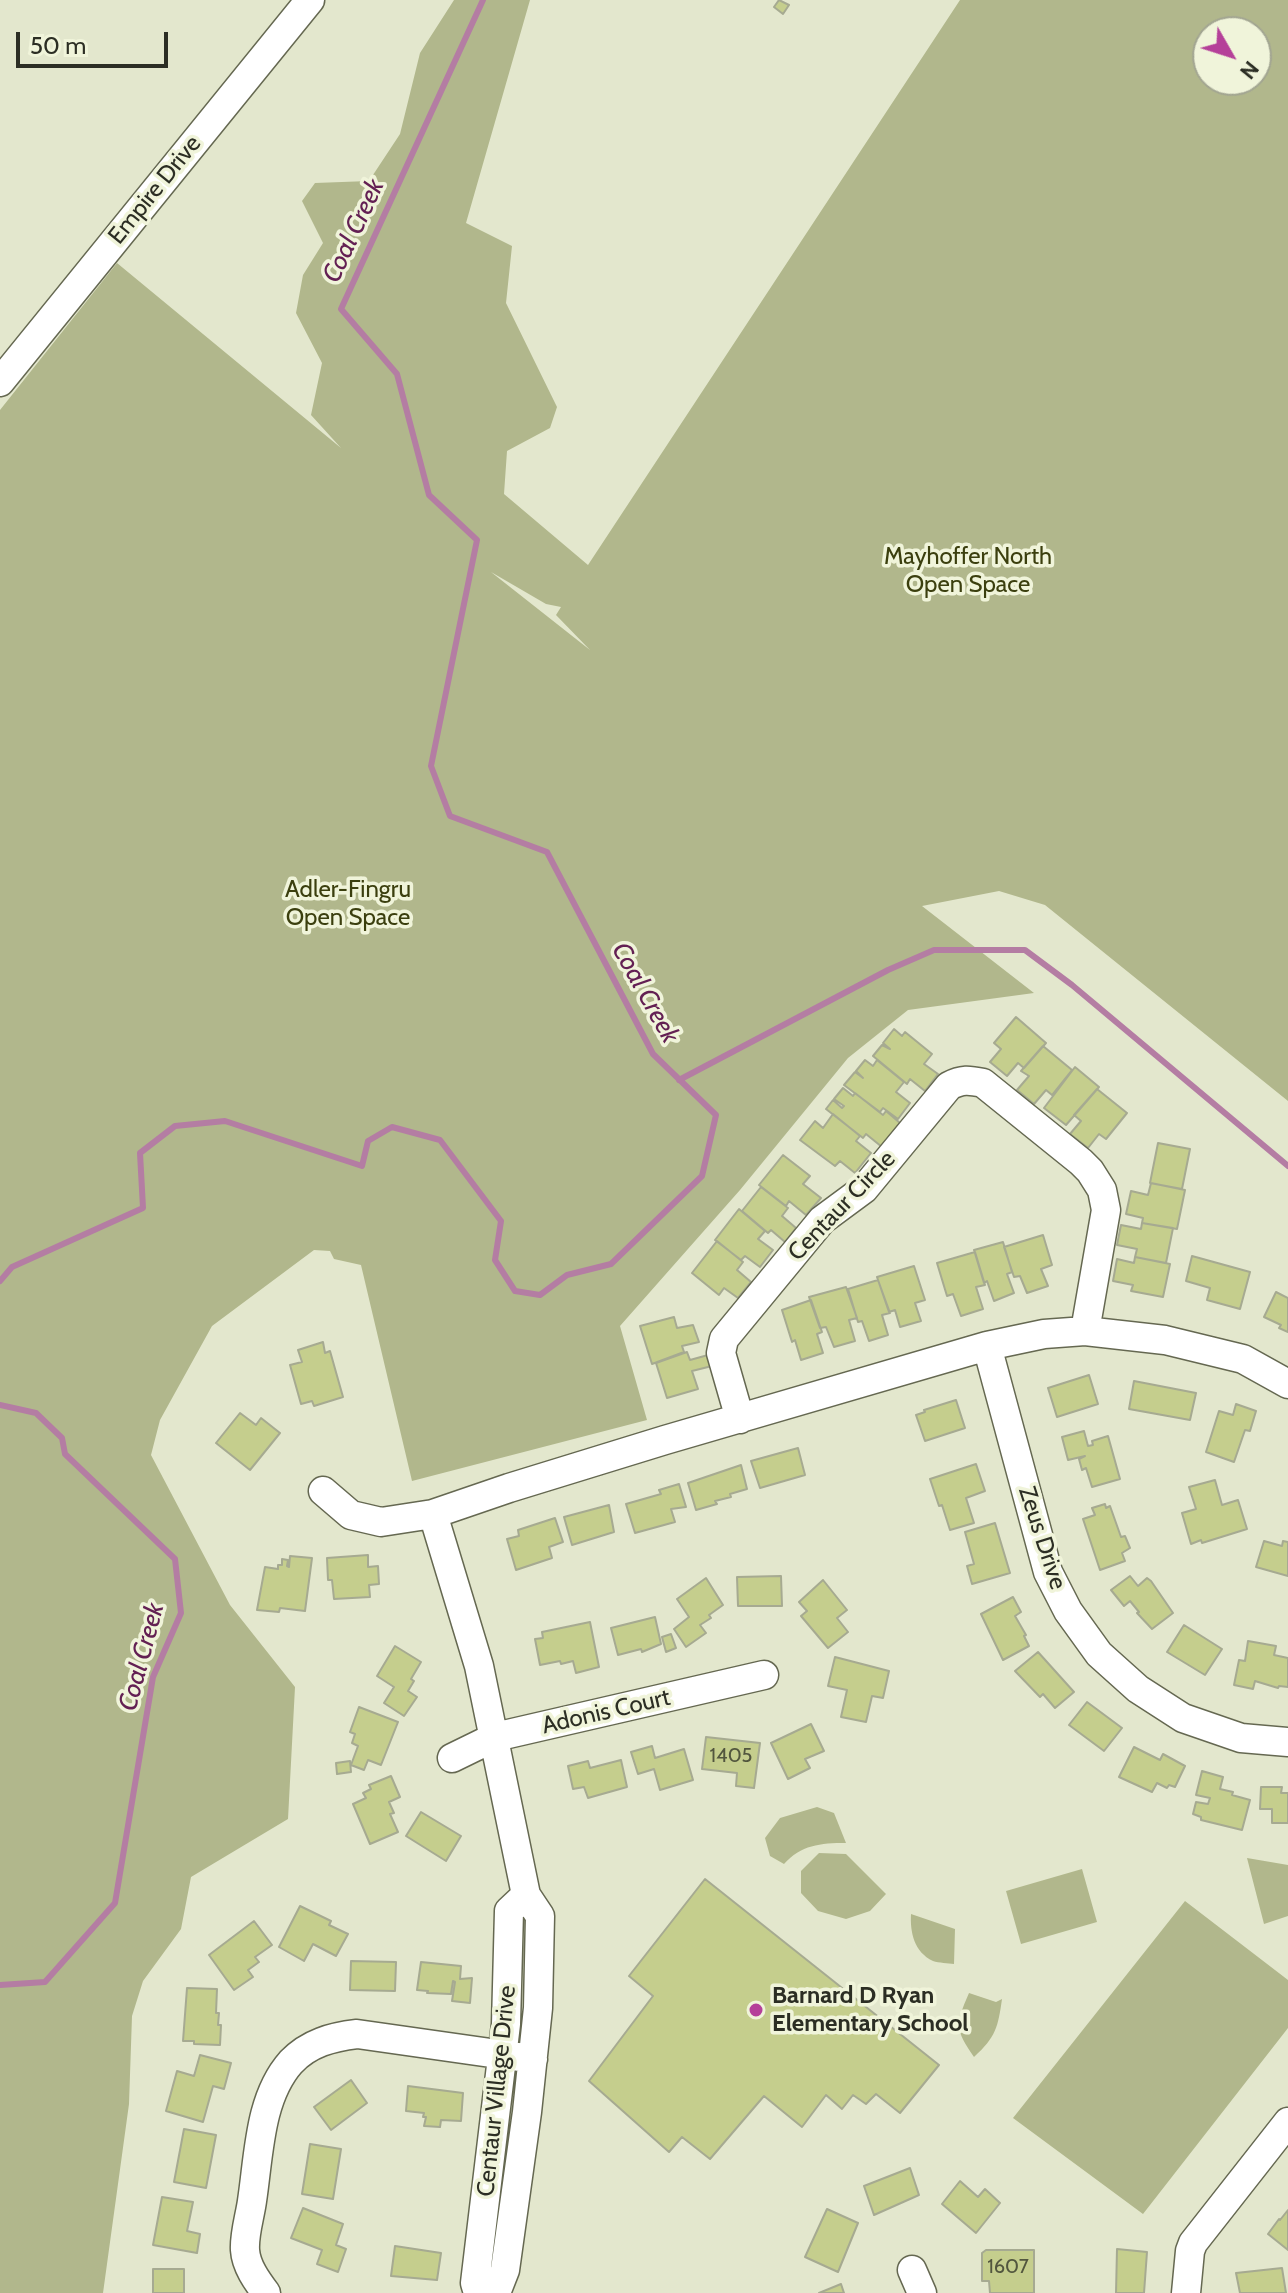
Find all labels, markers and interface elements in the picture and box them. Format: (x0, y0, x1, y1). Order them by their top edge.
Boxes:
scale bar (20, 16, 172, 66)
north arrow (1192, 16, 1272, 96)
text: 50 m (30, 31, 86, 60)
text: N (1234, 56, 1265, 85)
street label: Empire Drive (102, 130, 208, 250)
water label: Coal Creek (317, 174, 391, 288)
park label: Mayhoffer North Open Space (884, 543, 1052, 599)
park label: Adler-Fingru Open Space (285, 876, 411, 932)
water label: Coal Creek (605, 937, 685, 1049)
street label: Centaur Circle (782, 1145, 902, 1267)
street label: Zeus Drive (1012, 1483, 1072, 1593)
water label: Coal Creek (113, 1600, 171, 1714)
street label: Adonis Court (539, 1683, 673, 1741)
house number: 1405 (710, 1744, 752, 1768)
place label: Barnard D Ryan Elementary School (772, 1982, 969, 2038)
street label: Centaur Village Drive (472, 1984, 522, 2198)
marker: Barnard D Ryan Elementary School (747, 2001, 765, 2019)
house number: 1607 (987, 2255, 1029, 2279)

